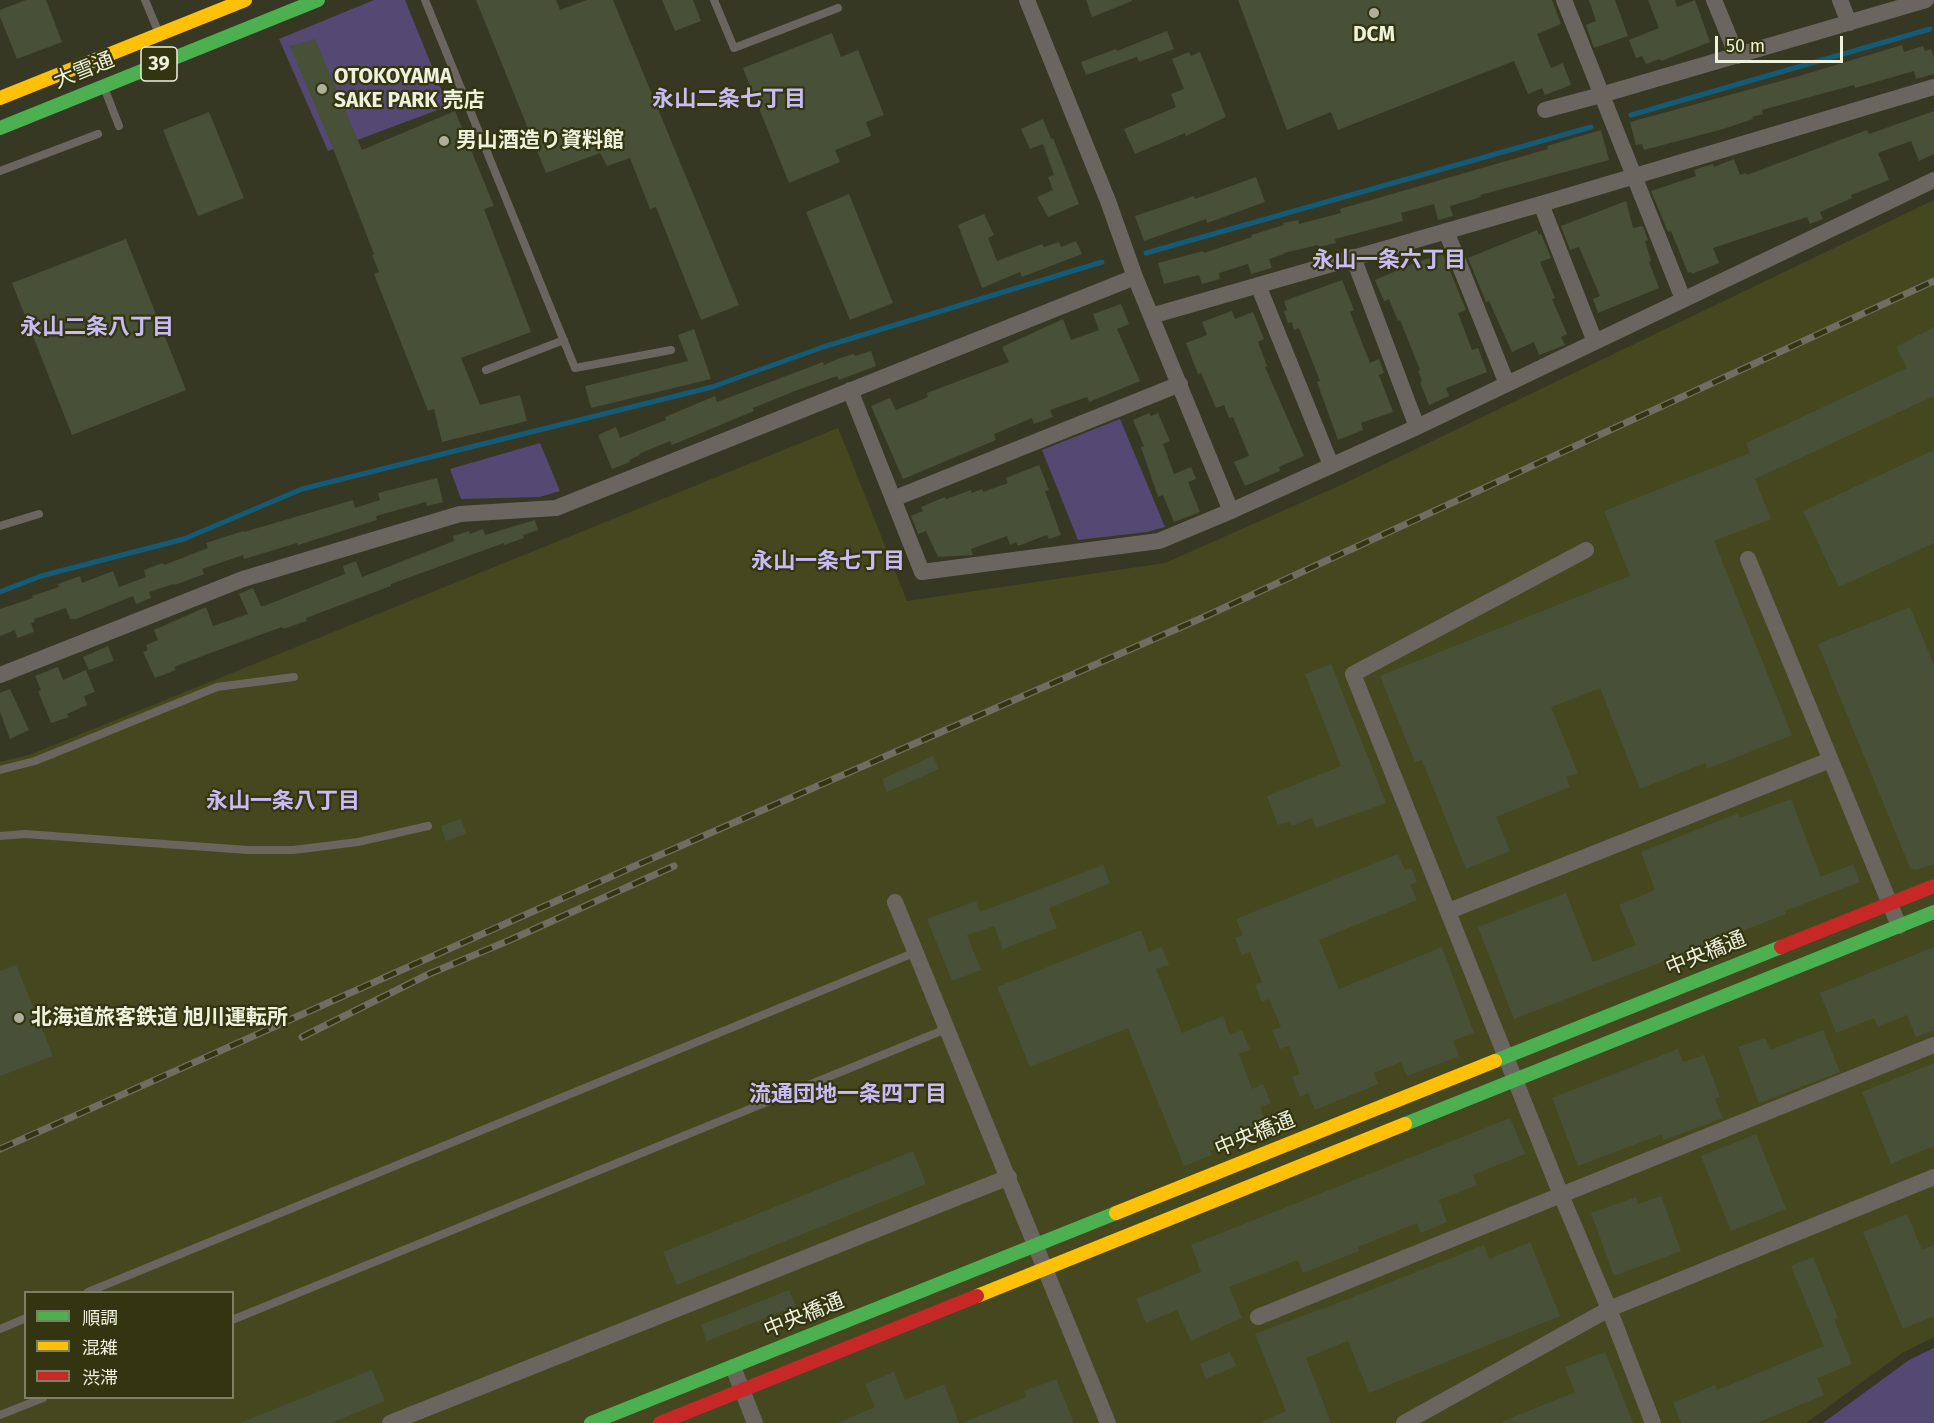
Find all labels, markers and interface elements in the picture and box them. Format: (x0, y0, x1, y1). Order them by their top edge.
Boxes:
marker: DCM (1367, 6, 1381, 20)
place label: DCM (1353, 22, 1395, 48)
scale bar (1718, 24, 1846, 62)
text: 50 m (1726, 35, 1765, 57)
road number: 39 (141, 47, 177, 81)
street label: 大雪通 (50, 48, 118, 94)
place label: OTOKOYAMA SAKE PARK 売店 (334, 64, 485, 114)
marker: OTOKOYAMA SAKE PARK 売店 (315, 82, 329, 96)
district label: 永山二条七丁目 (652, 87, 806, 113)
place label: 男山酒造り資料館 (456, 128, 624, 154)
marker: 男山酒造り資料館 (437, 134, 451, 148)
district label: 永山一条六丁目 (1312, 248, 1466, 274)
district label: 永山二条八丁目 (20, 315, 174, 341)
district label: 永山一条七丁目 (751, 549, 905, 575)
district label: 永山一条八丁目 (206, 789, 360, 815)
street label: 中央橋通 (1662, 927, 1750, 981)
place label: 北海道旅客鉄道 旭川運転所 (31, 1005, 288, 1031)
marker: 北海道旅客鉄道 旭川運転所 (12, 1011, 26, 1025)
district label: 流通団地一条四丁目 (749, 1082, 947, 1108)
street label: 中央橋通 (1211, 1108, 1299, 1162)
street label: 中央橋通 (760, 1289, 848, 1343)
legend (24, 1291, 234, 1399)
text: 順調 (82, 1307, 118, 1329)
text: 混雑 (82, 1337, 118, 1359)
text: 渋滞 (82, 1367, 118, 1389)

